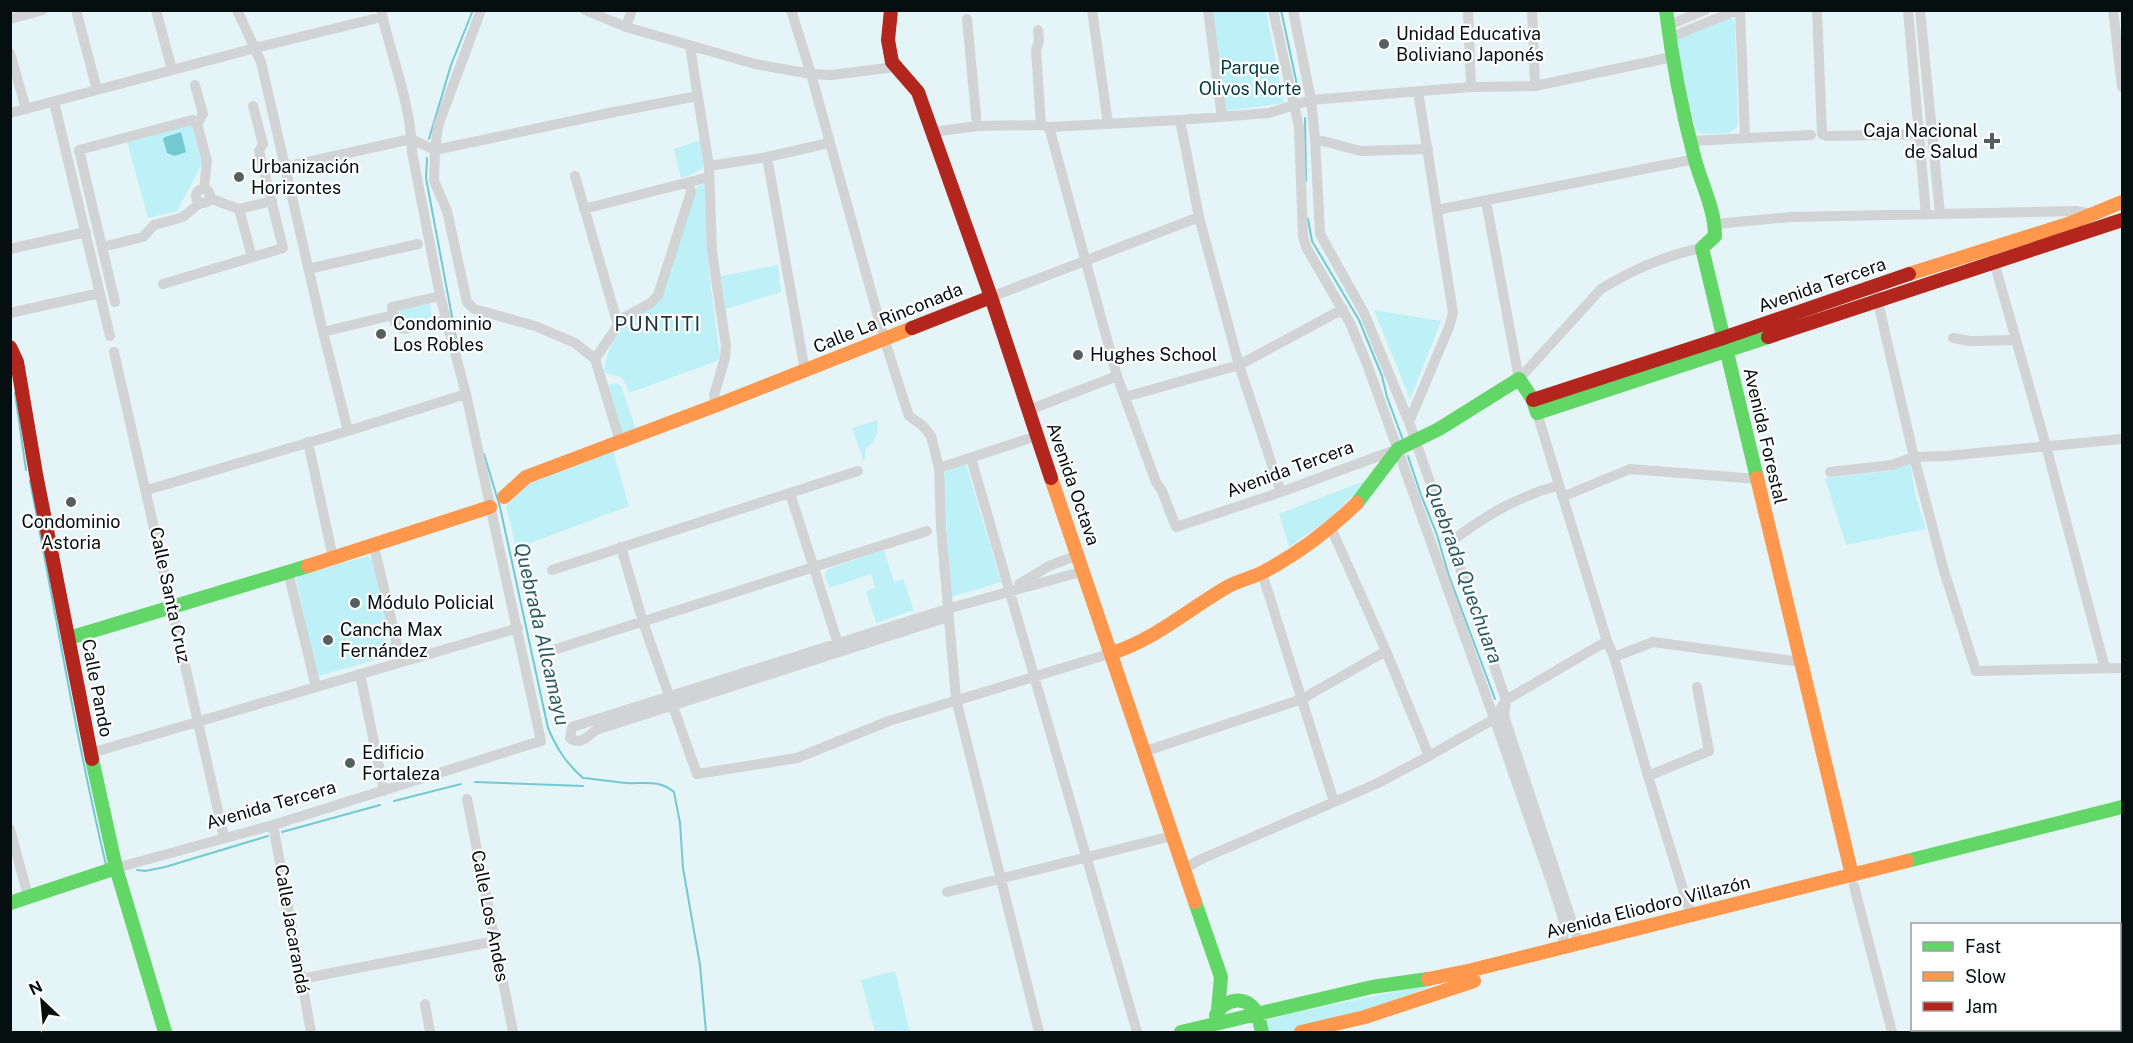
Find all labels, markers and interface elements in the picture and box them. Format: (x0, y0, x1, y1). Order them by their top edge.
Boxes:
place label: Unidad Educativa Boliviano Japonés (1396, 23, 1544, 65)
marker: Unidad Educativa Boliviano Japonés (1377, 37, 1391, 51)
park label: Parque Olivos Norte (1199, 57, 1301, 99)
place label: Caja Nacional de Salud (1863, 120, 1978, 162)
marker: Caja Nacional de Salud (1983, 132, 2001, 150)
place label: Urbanización Horizontes (251, 156, 359, 198)
marker: Urbanización Horizontes (232, 170, 246, 184)
street label: Avenida Tercera (1755, 253, 1889, 316)
street label: Calle La Rinconada (810, 278, 966, 357)
district label: PUNTITI (614, 312, 702, 336)
place label: Condominio Los Robles (393, 313, 492, 355)
marker: Condominio Los Robles (374, 327, 388, 341)
place label: Hughes School (1090, 344, 1217, 365)
marker: Hughes School (1071, 348, 1085, 362)
street label: Avenida Forestal (1740, 366, 1791, 506)
street label: Avenida Octava (1043, 420, 1104, 548)
street label: Avenida Tercera (1223, 436, 1356, 501)
water label: Quebrada Quechuara (1420, 479, 1508, 667)
marker: Condominio Astoria (64, 495, 78, 509)
place label: Condominio Astoria (21, 511, 121, 553)
street label: Calle Santa Cruz (146, 525, 195, 665)
water label: Quebrada Allcamayu (509, 540, 575, 728)
place label: Módulo Policial (367, 592, 495, 613)
marker: Módulo Policial (348, 596, 362, 610)
place label: Cancha Max Fernández (340, 619, 443, 661)
marker: Cancha Max Fernández (321, 633, 335, 647)
street label: Calle Pando (78, 637, 117, 739)
place label: Edificio Fortaleza (362, 742, 440, 784)
marker: Edificio Fortaleza (343, 756, 357, 770)
street label: Avenida Tercera (204, 776, 338, 833)
street label: Calle Los Andes (467, 848, 514, 983)
street label: Calle Jacarandá (271, 863, 314, 995)
street label: Avenida Eliodoro Villazón (1544, 871, 1752, 942)
legend (1911, 923, 2121, 1031)
text: Fast (1965, 936, 2001, 957)
text: Slow (1965, 966, 2006, 987)
north arrow (12, 971, 72, 1031)
text: N (26, 977, 45, 999)
text: Jam (1965, 996, 1998, 1017)

